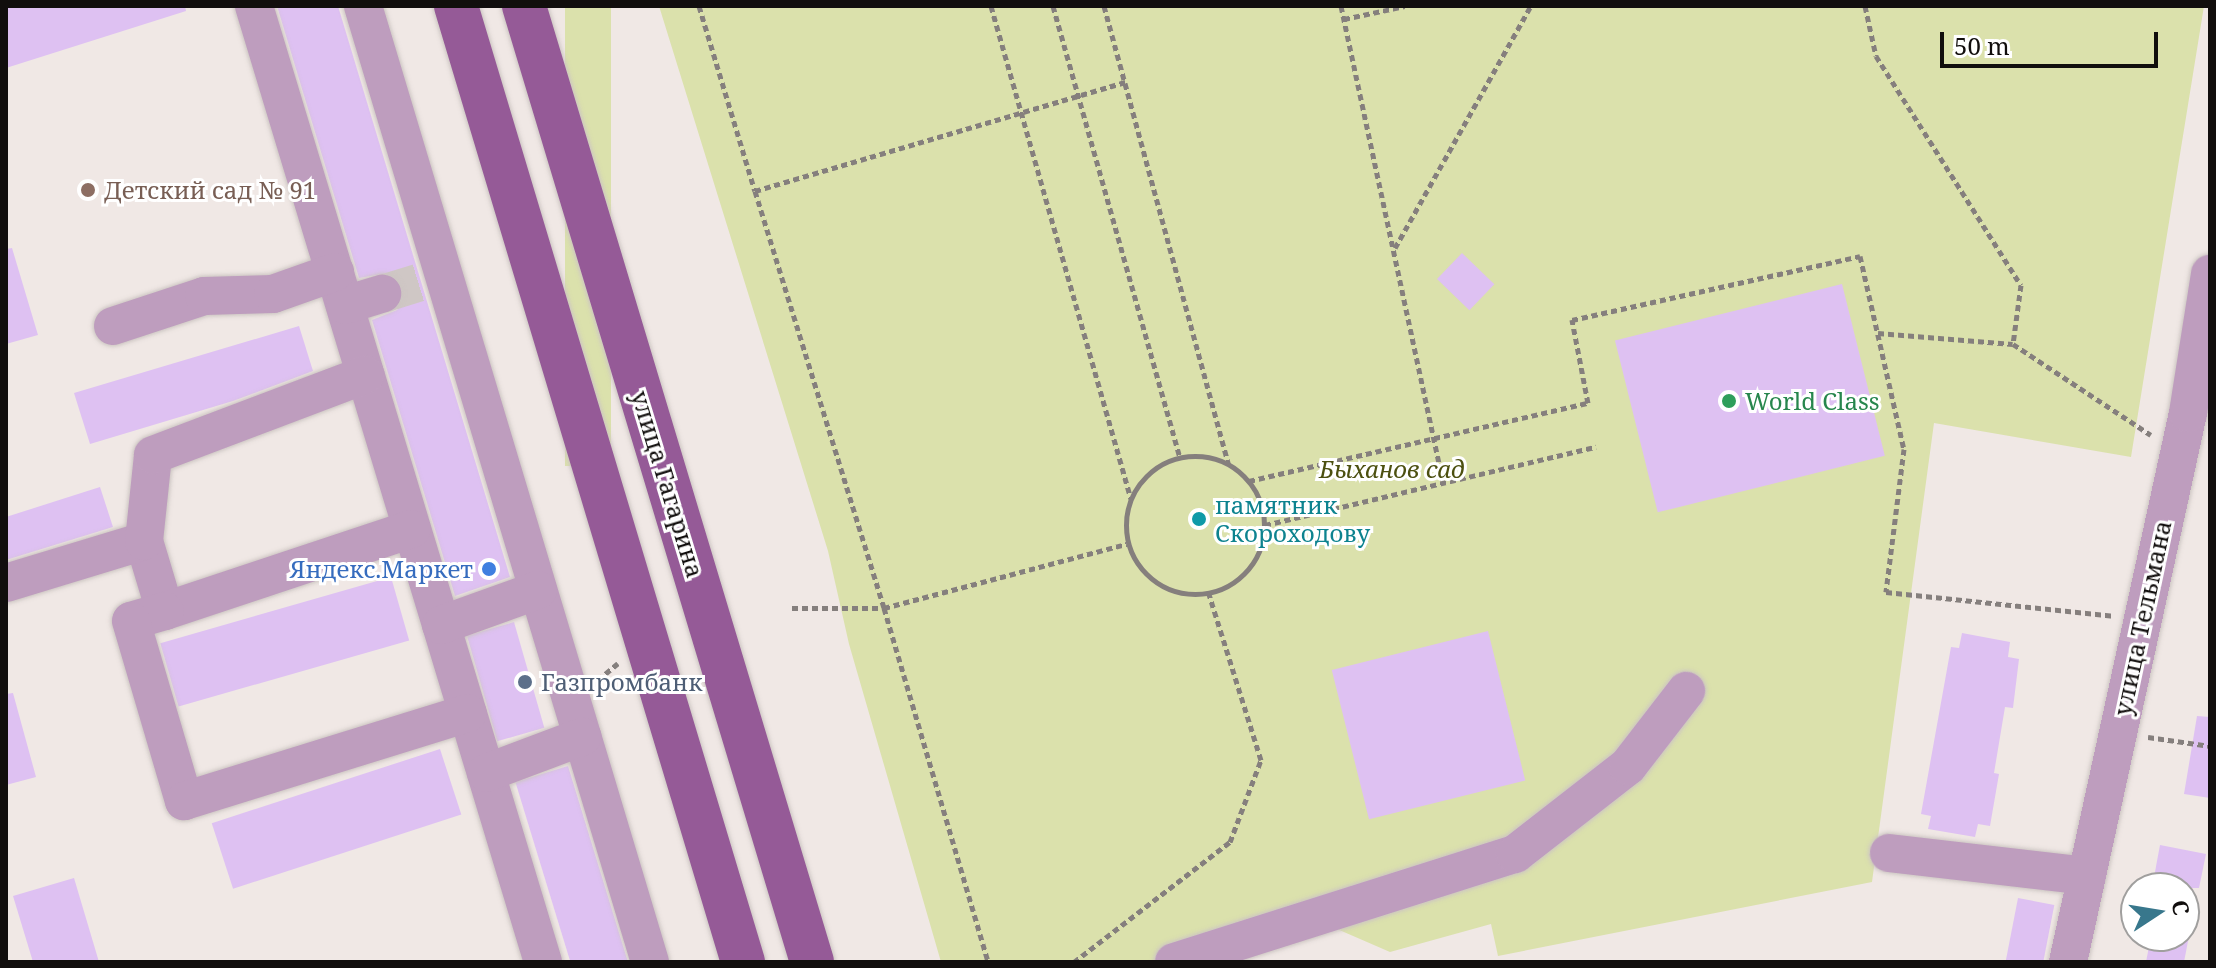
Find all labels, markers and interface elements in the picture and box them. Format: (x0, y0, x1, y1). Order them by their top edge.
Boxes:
scale bar (1944, 16, 2162, 66)
text: 50 m (1954, 29, 2010, 62)
place label: Детский сад № 91 (104, 176, 316, 204)
marker: Детский сад № 91 (79, 181, 97, 199)
street label: улица Гагарина (626, 387, 710, 581)
place label: World Class (1745, 387, 1880, 415)
marker: World Class (1720, 392, 1738, 410)
park label: Быханов сад (1319, 455, 1465, 483)
place label: памятник Скороходову (1215, 491, 1370, 547)
marker: памятник Скороходову (1190, 510, 1208, 528)
street label: улица Тельмана (2107, 518, 2177, 718)
place label: Яндекс.Маркет (290, 555, 473, 583)
marker: Яндекс.Маркет (480, 560, 498, 578)
place label: Газпромбанк (541, 668, 702, 696)
marker: Газпромбанк (516, 673, 534, 691)
north arrow (2120, 872, 2200, 952)
text: С (2165, 897, 2198, 918)

